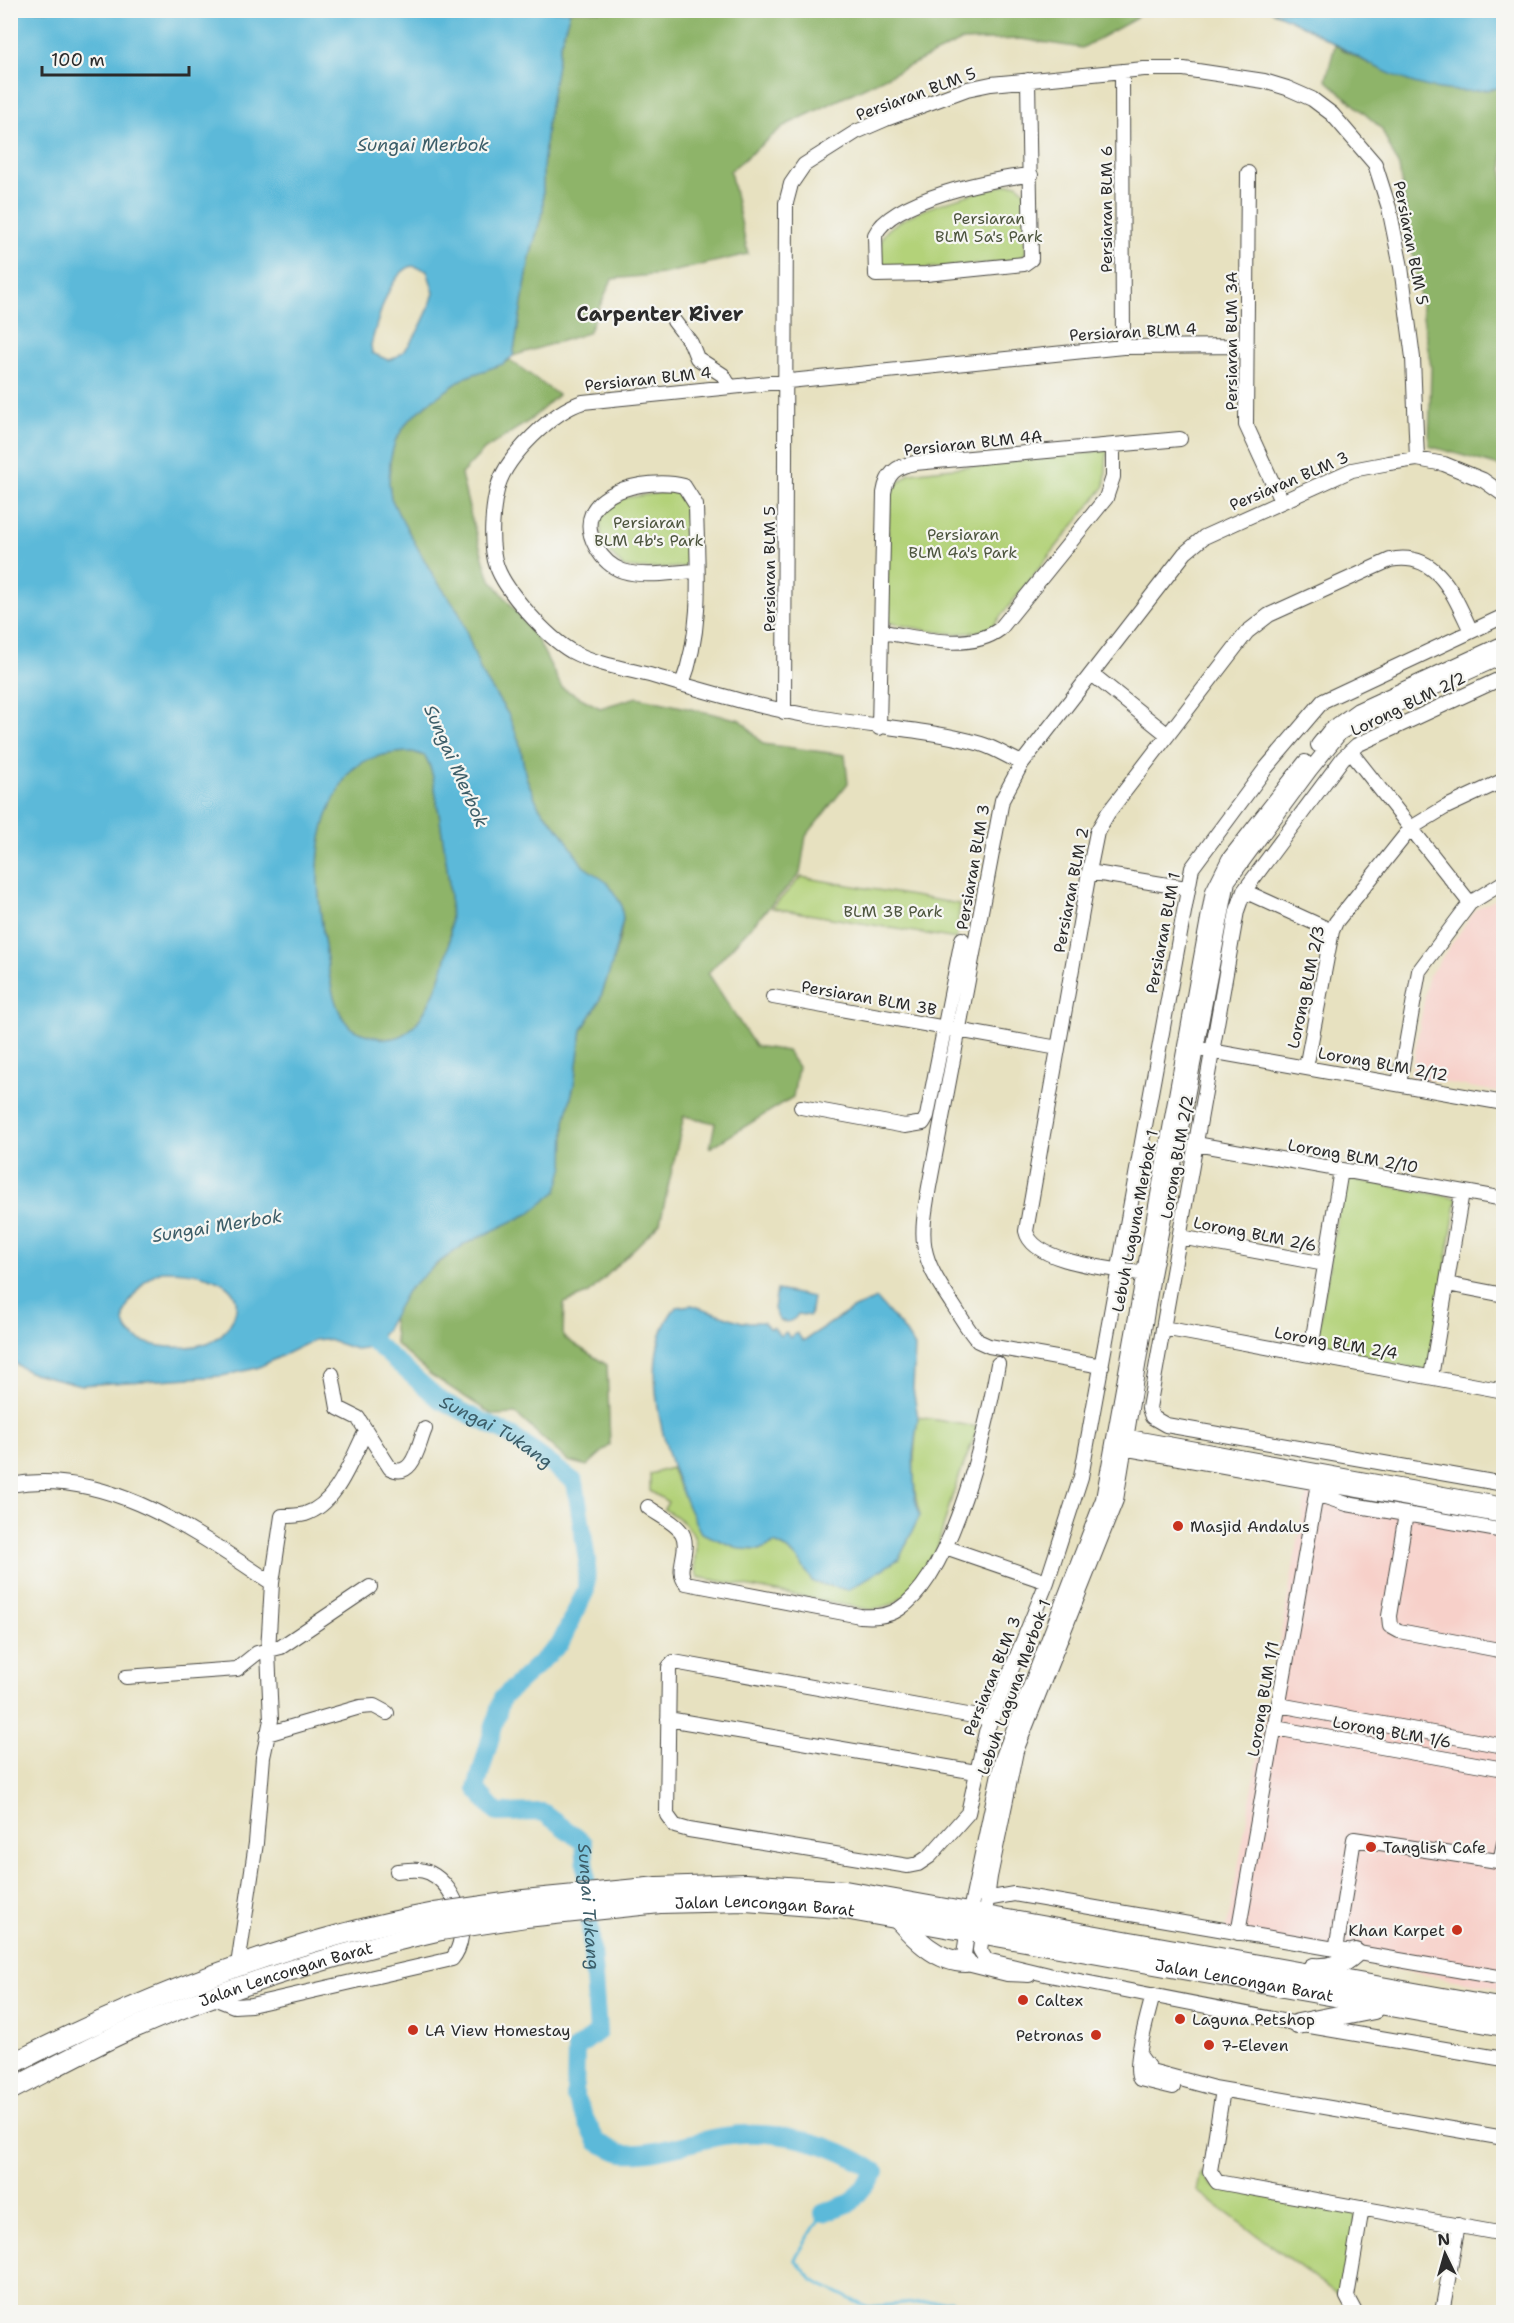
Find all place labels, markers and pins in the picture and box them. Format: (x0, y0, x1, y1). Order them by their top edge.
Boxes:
place label: Masjid Andalus (1190, 1516, 1310, 1537)
marker: Masjid Andalus (1171, 1519, 1185, 1533)
place label: Tanglish Cafe (1383, 1837, 1486, 1858)
marker: Tanglish Cafe (1364, 1840, 1378, 1854)
place label: Khan Karpet (1348, 1920, 1445, 1941)
marker: Khan Karpet (1450, 1923, 1464, 1937)
place label: Caltex (1035, 1990, 1083, 2011)
marker: Caltex (1016, 1993, 1030, 2007)
place label: Laguna Petshop (1192, 2009, 1315, 2030)
marker: Laguna Petshop (1173, 2012, 1187, 2026)
place label: LA View Homestay (425, 2020, 571, 2041)
marker: LA View Homestay (406, 2023, 420, 2037)
place label: Petronas (1016, 2025, 1084, 2046)
marker: Petronas (1089, 2028, 1103, 2042)
place label: 7-Eleven (1221, 2035, 1289, 2056)
marker: 7-Eleven (1202, 2038, 1216, 2052)

